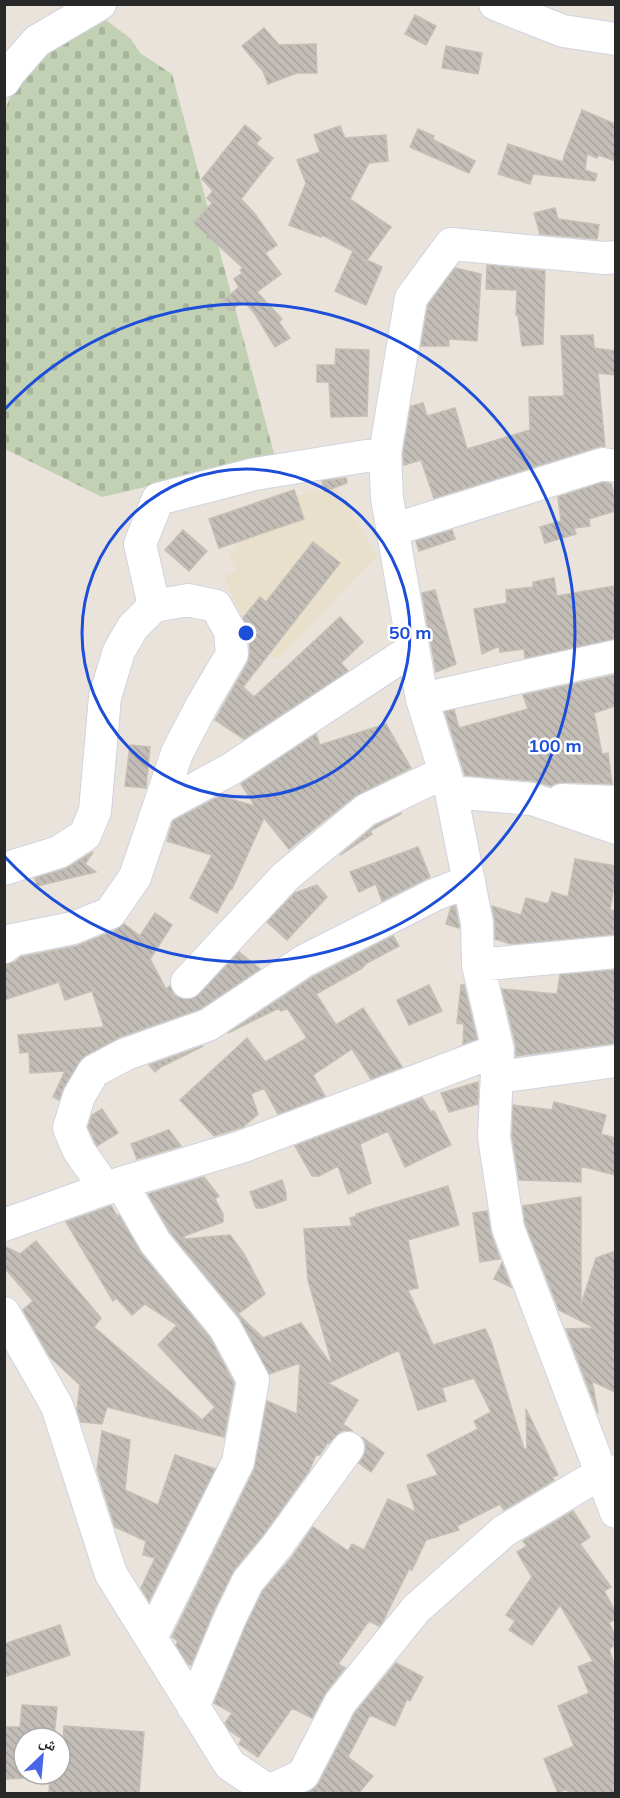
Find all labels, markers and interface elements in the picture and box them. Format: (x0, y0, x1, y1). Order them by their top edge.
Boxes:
text: 50 m (389, 621, 431, 644)
centre of rings (236, 623, 256, 643)
text: 100 m (528, 734, 582, 757)
north arrow (12, 1726, 72, 1786)
text: ش (37, 1730, 61, 1755)

